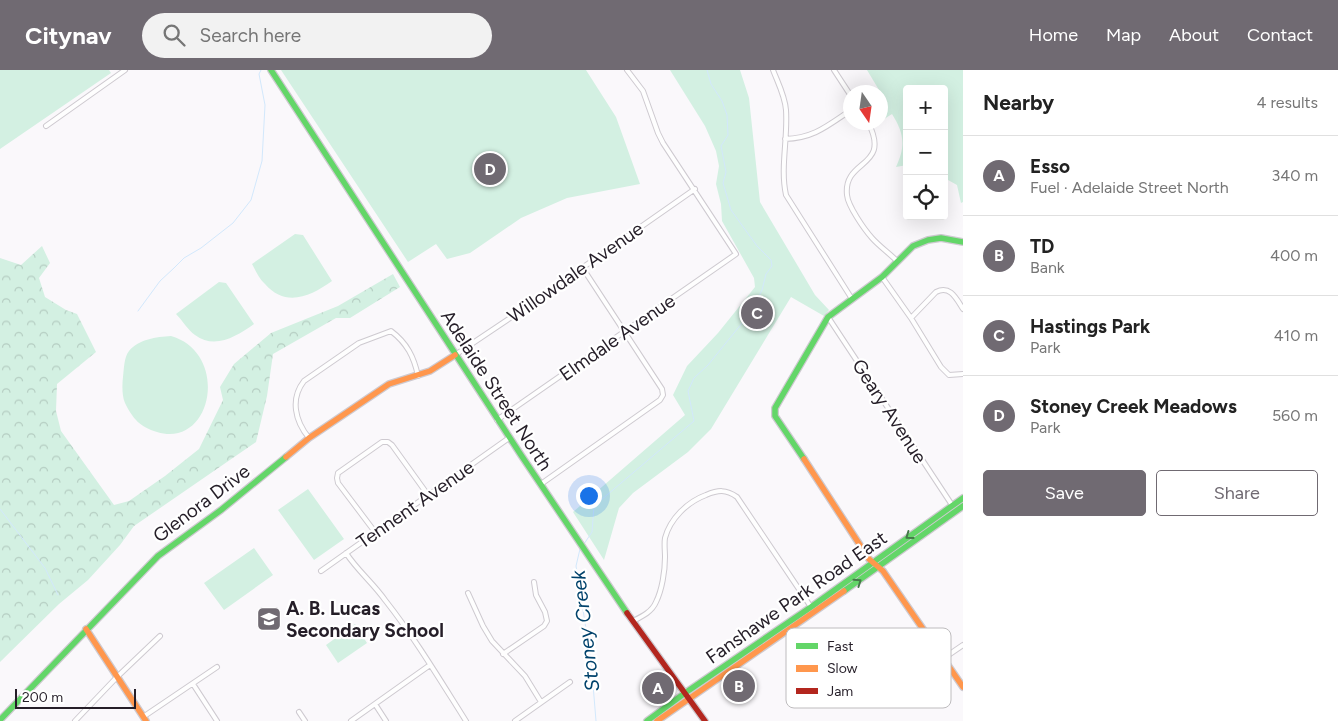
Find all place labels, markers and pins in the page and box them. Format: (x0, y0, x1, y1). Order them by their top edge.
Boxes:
pin: D (474, 150, 506, 188)
pin: C (741, 294, 773, 332)
place label: A. B. Lucas Secondary School (286, 597, 444, 642)
school or university icon: A. B. Lucas Secondary School (256, 606, 282, 632)
pin: B (723, 667, 755, 705)
pin: A (642, 669, 674, 707)

